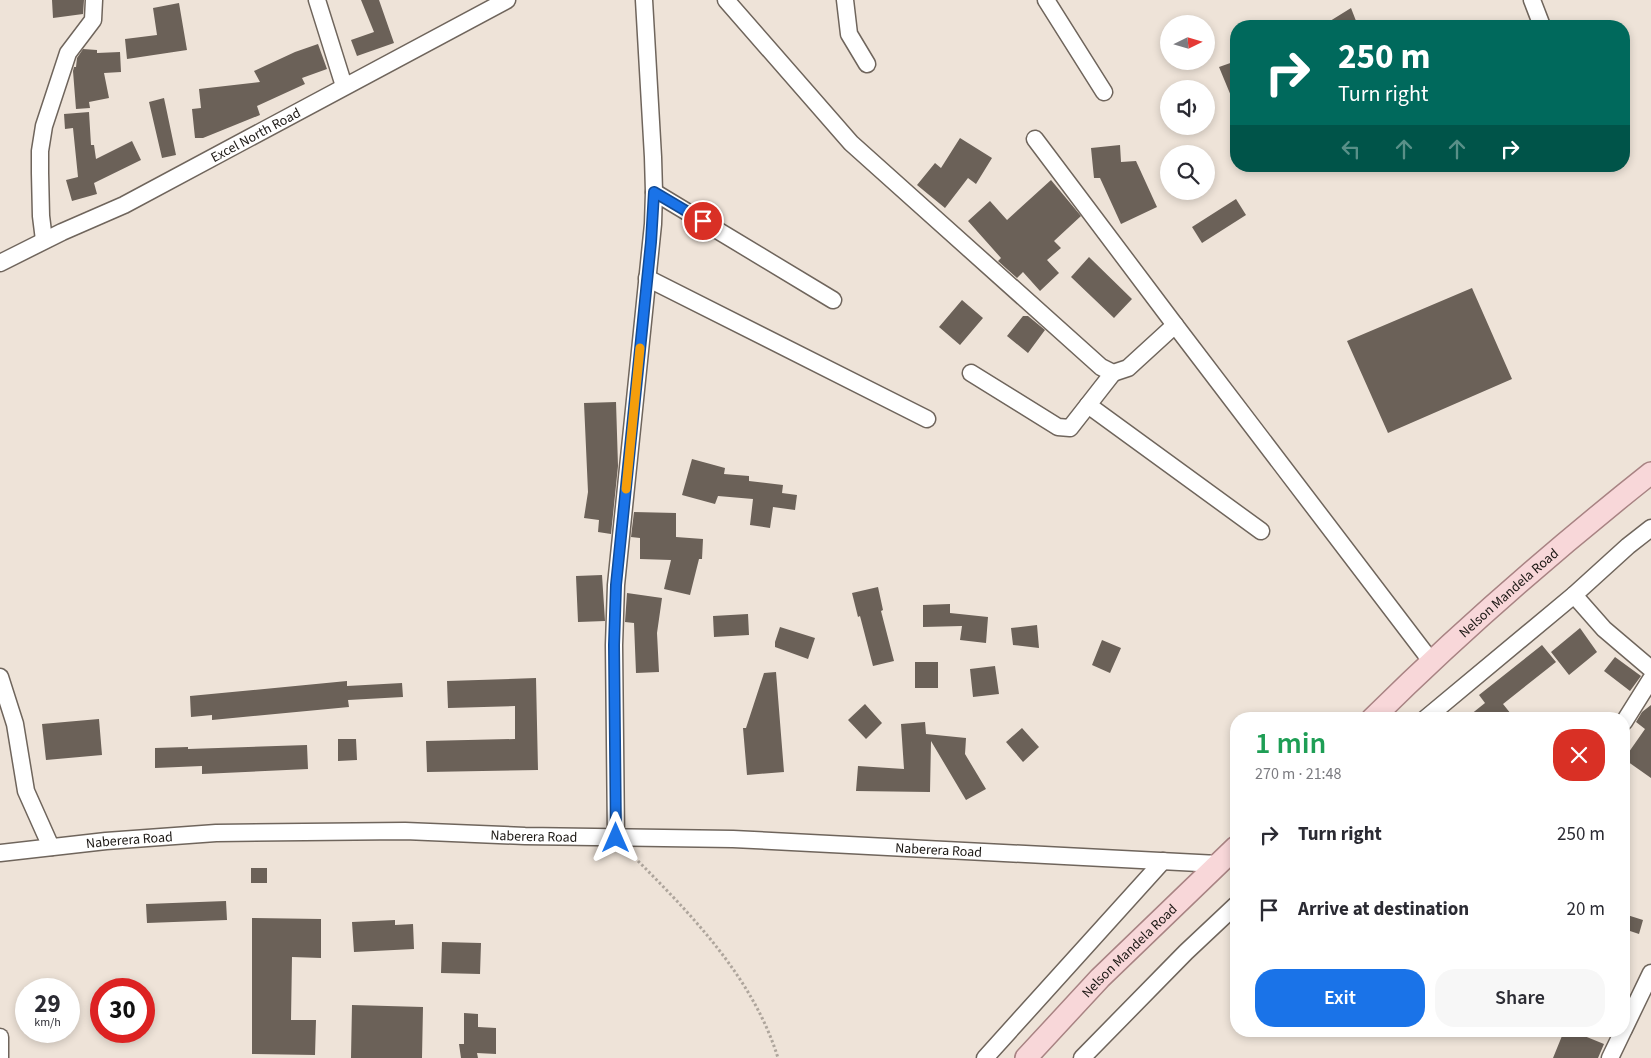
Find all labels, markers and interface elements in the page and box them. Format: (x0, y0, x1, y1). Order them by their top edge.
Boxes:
north arrow (1160, 15, 1215, 70)
map controls (1160, 15, 1215, 200)
text: 250 m (1338, 32, 1430, 82)
icon: right (1255, 40, 1320, 105)
text: Turn right (1338, 78, 1428, 110)
button: sound (1160, 80, 1215, 135)
street label: Excel North Road (207, 103, 304, 168)
icon: left (1337, 135, 1365, 163)
icon: ahead (1390, 135, 1418, 163)
icon: ahead (1443, 135, 1471, 163)
icon: right (1496, 135, 1524, 163)
button: search (1160, 145, 1215, 200)
pin (682, 200, 724, 242)
icon: arrive (689, 207, 717, 235)
street label: Nelson Mandela Road (1455, 544, 1563, 643)
text: 1 min (1255, 722, 1326, 765)
button: close (1553, 729, 1605, 781)
text: 270 m · 21:48 (1255, 763, 1342, 785)
position arrow (589, 811, 641, 863)
icon: right (1255, 821, 1283, 849)
text: Turn right (1298, 821, 1382, 848)
text: 250 m (1557, 821, 1605, 848)
street label: Naberera Road (490, 826, 578, 848)
street label: Naberera Road (85, 827, 173, 854)
street label: Naberera Road (895, 838, 983, 863)
icon: arrive (1255, 896, 1283, 924)
text: Arrive at destination (1298, 896, 1469, 923)
text: 20 m (1567, 896, 1605, 923)
street label: Nelson Mandela Road (1078, 900, 1182, 1003)
button: Exit (1255, 969, 1425, 1027)
button: Share (1435, 969, 1605, 1027)
speed limit sign: 30 (90, 978, 155, 1043)
text: 29 (34, 986, 61, 1022)
text: km/h (34, 1014, 61, 1031)

